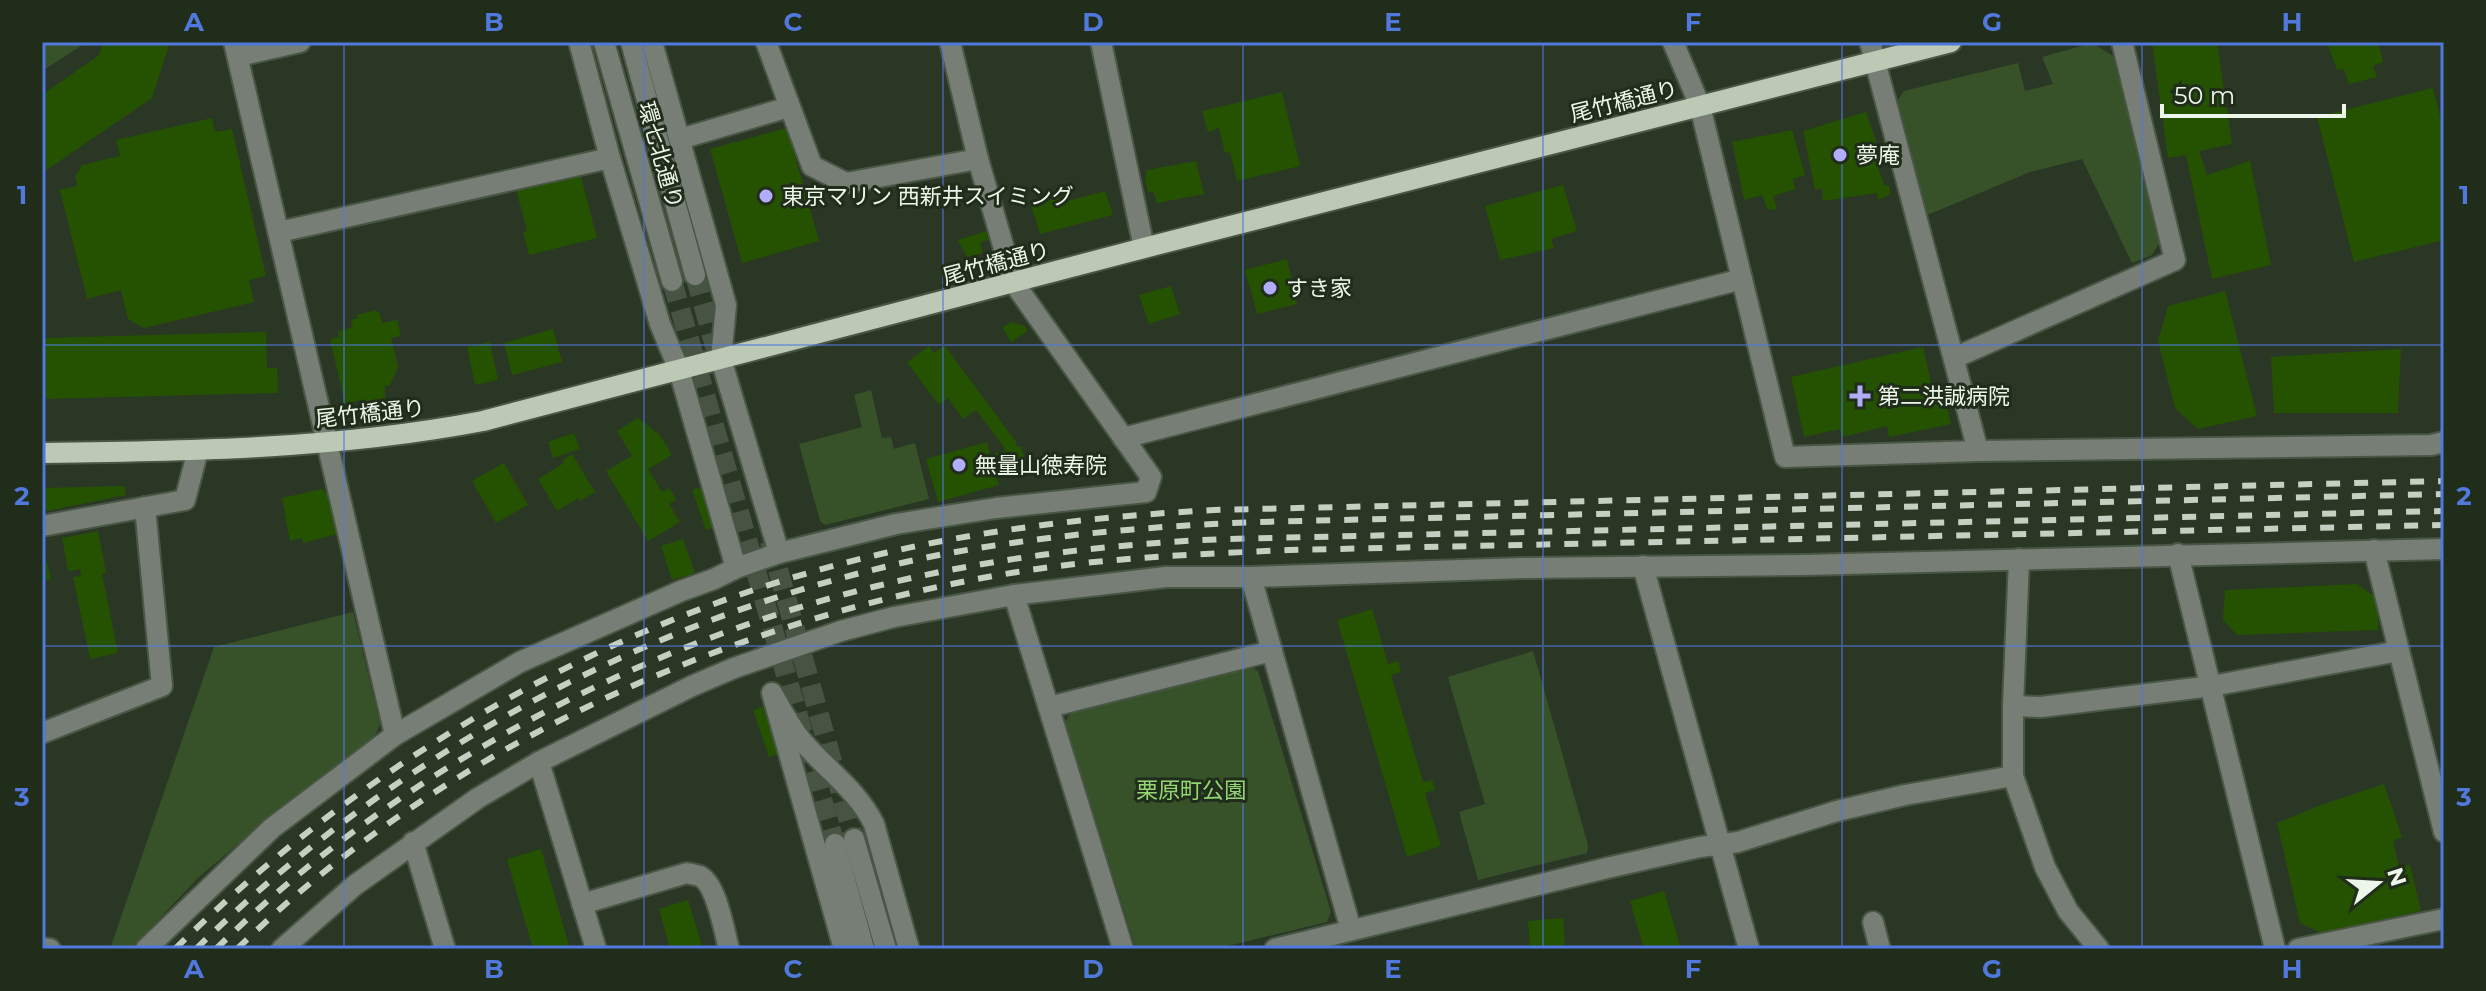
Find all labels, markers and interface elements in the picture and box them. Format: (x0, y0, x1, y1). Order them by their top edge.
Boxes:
text: A (183, 6, 205, 38)
text: B (484, 6, 504, 38)
text: C (784, 6, 803, 38)
text: D (1082, 6, 1104, 38)
text: E (1384, 6, 1402, 38)
text: F (1685, 6, 1701, 38)
text: G (1982, 6, 2002, 38)
text: H (2281, 6, 2303, 38)
scale bar (2162, 68, 2344, 118)
street label: 尾竹橋通り (1567, 75, 1681, 128)
text: 50 m (2174, 81, 2235, 110)
street label: 環七北通り (632, 99, 689, 212)
place label: 夢庵 (1856, 142, 1900, 169)
marker: 夢庵 (1831, 146, 1849, 164)
text: 1 (17, 179, 27, 211)
text: 1 (2459, 179, 2469, 211)
place label: 東京マリン 西新井スイミング (782, 183, 1074, 210)
marker: 東京マリン 西新井スイミング (757, 187, 775, 205)
street label: 尾竹橋通り (940, 236, 1053, 291)
place label: すき家 (1286, 275, 1352, 302)
marker: すき家 (1261, 279, 1279, 297)
place label: 第二洪誠病院 (1878, 383, 2010, 410)
marker: 第二洪誠病院 (1849, 385, 1871, 407)
street label: 尾竹橋通り (314, 394, 426, 433)
place label: 無量山徳寿院 (975, 452, 1107, 479)
marker: 無量山徳寿院 (950, 456, 968, 474)
text: 2 (14, 480, 30, 512)
text: 2 (2456, 480, 2472, 512)
park label: 栗原町公園 (1136, 777, 1246, 804)
text: 3 (13, 781, 30, 813)
text: 3 (2455, 781, 2472, 813)
north arrow (2338, 843, 2418, 923)
text: N (2381, 864, 2412, 890)
text: A (183, 953, 205, 985)
text: B (484, 953, 504, 985)
text: C (784, 953, 803, 985)
text: D (1082, 953, 1104, 985)
text: E (1384, 953, 1402, 985)
text: F (1685, 953, 1701, 985)
text: G (1982, 953, 2002, 985)
text: H (2281, 953, 2303, 985)

